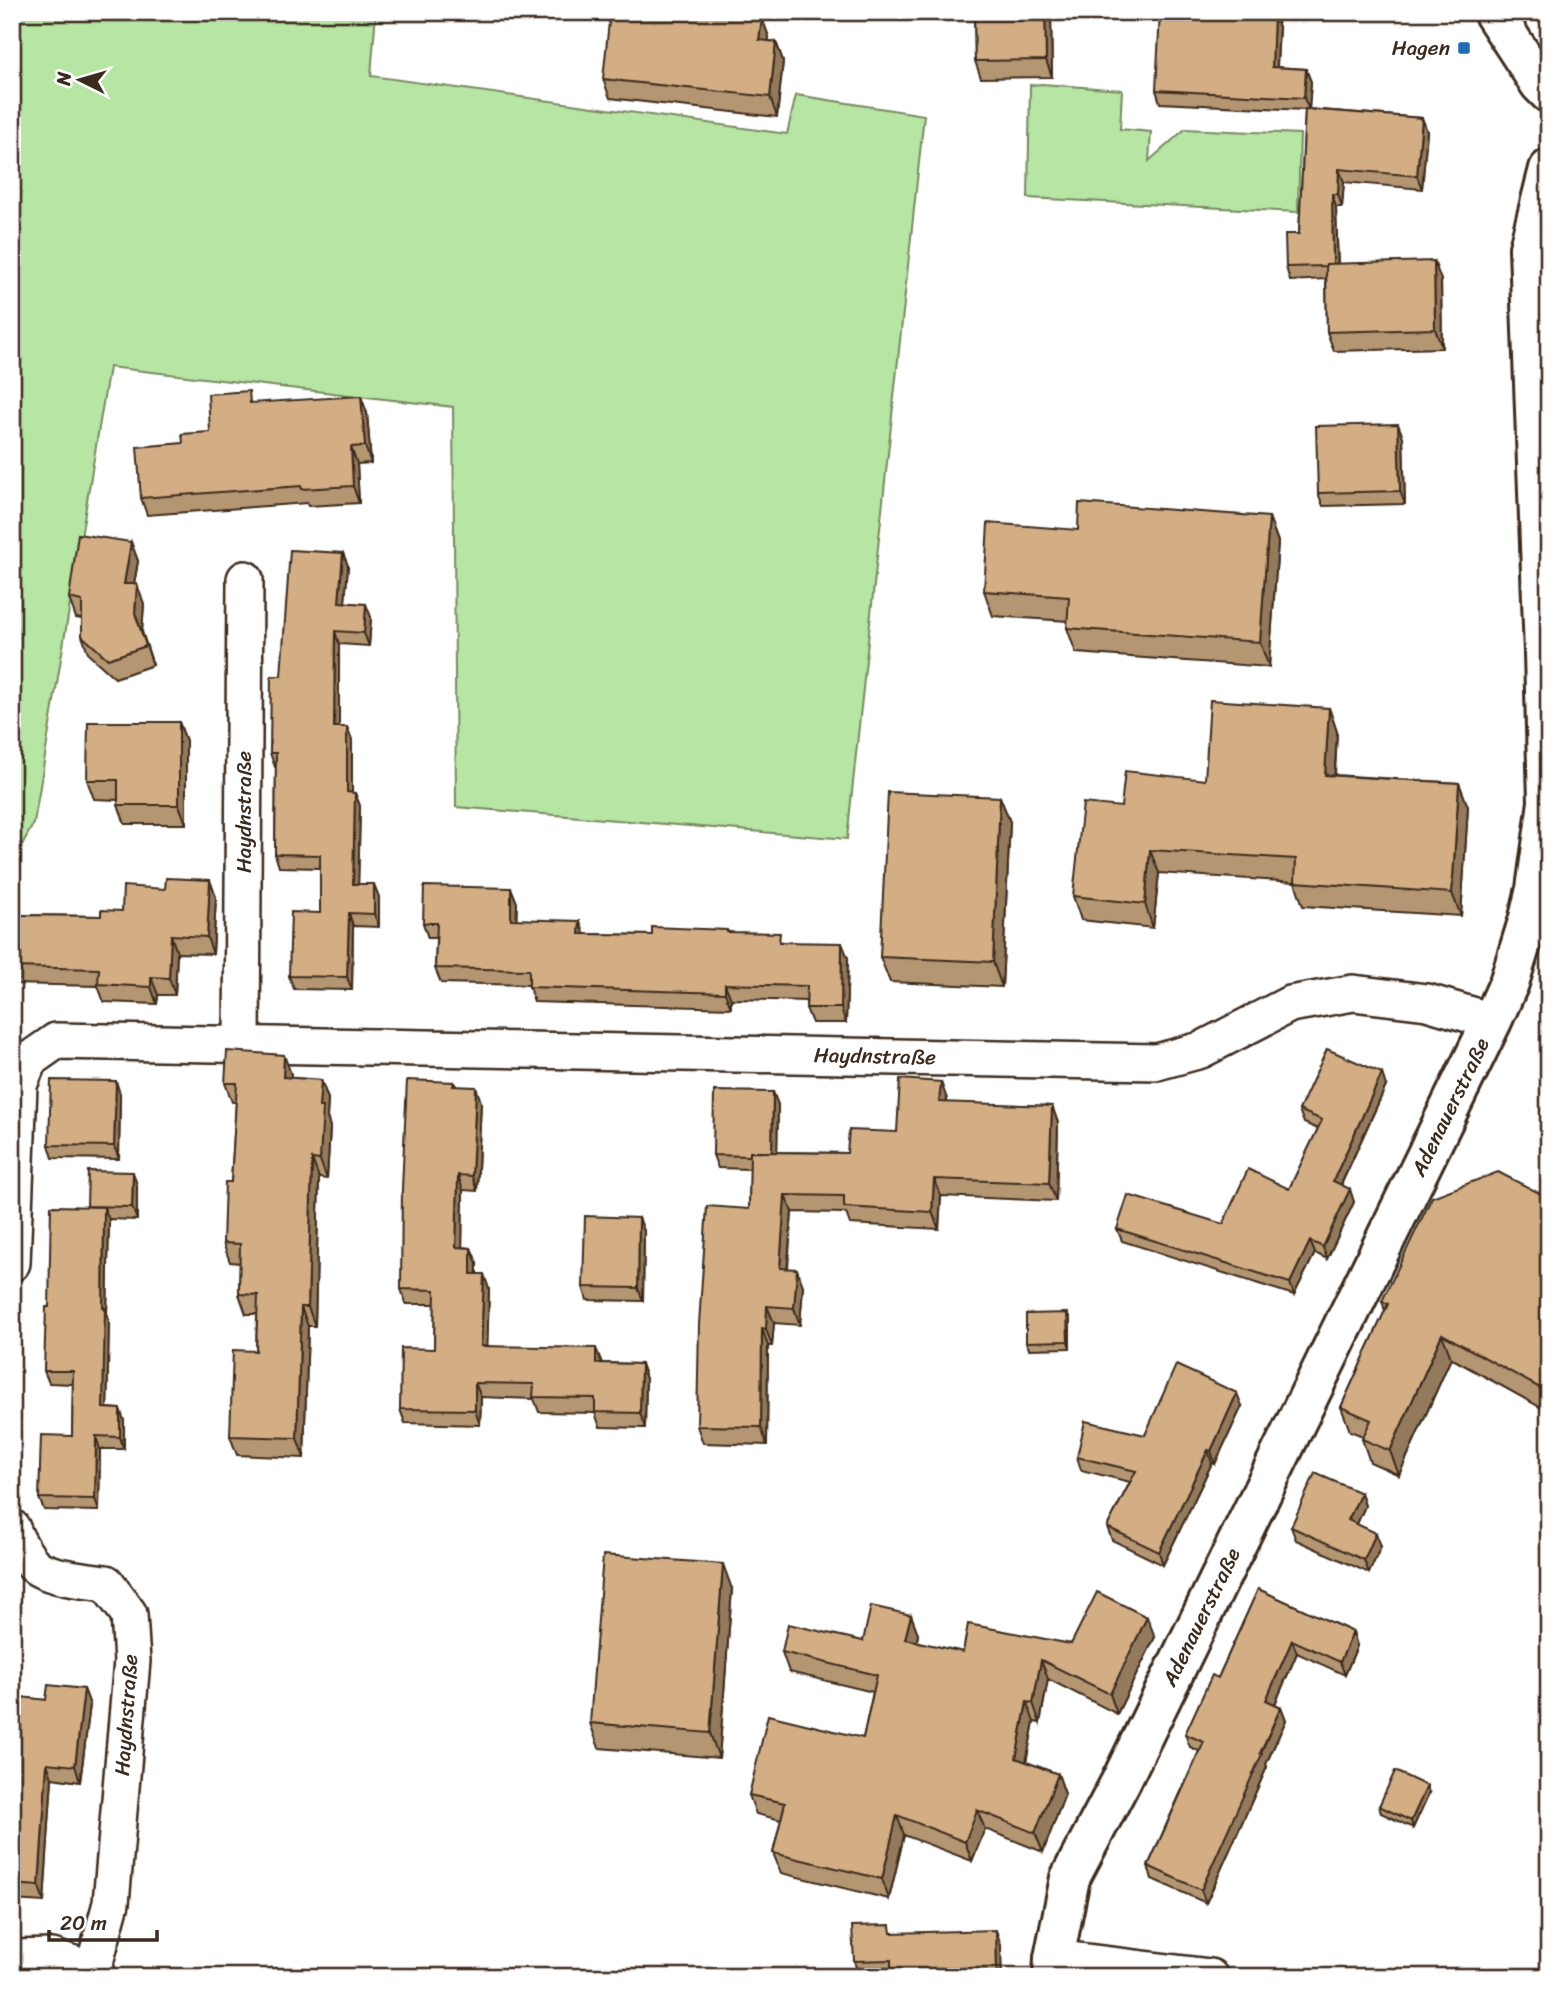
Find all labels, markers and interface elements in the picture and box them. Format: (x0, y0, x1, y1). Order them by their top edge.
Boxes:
place label: Hagen (1392, 29, 1450, 67)
marker: Hagen (1456, 40, 1472, 56)
north arrow (46, 46, 116, 116)
text: N (46, 70, 81, 88)
street label: Haydnstraße (225, 751, 263, 873)
street label: Adenauerstraße (1399, 1031, 1500, 1184)
street label: Haydnstraße (814, 1036, 937, 1076)
street label: Adenauerstraße (1150, 1541, 1251, 1694)
street label: Haydnstraße (103, 1653, 149, 1777)
scale bar (49, 1898, 158, 1942)
text: 20 m (60, 1904, 107, 1942)

